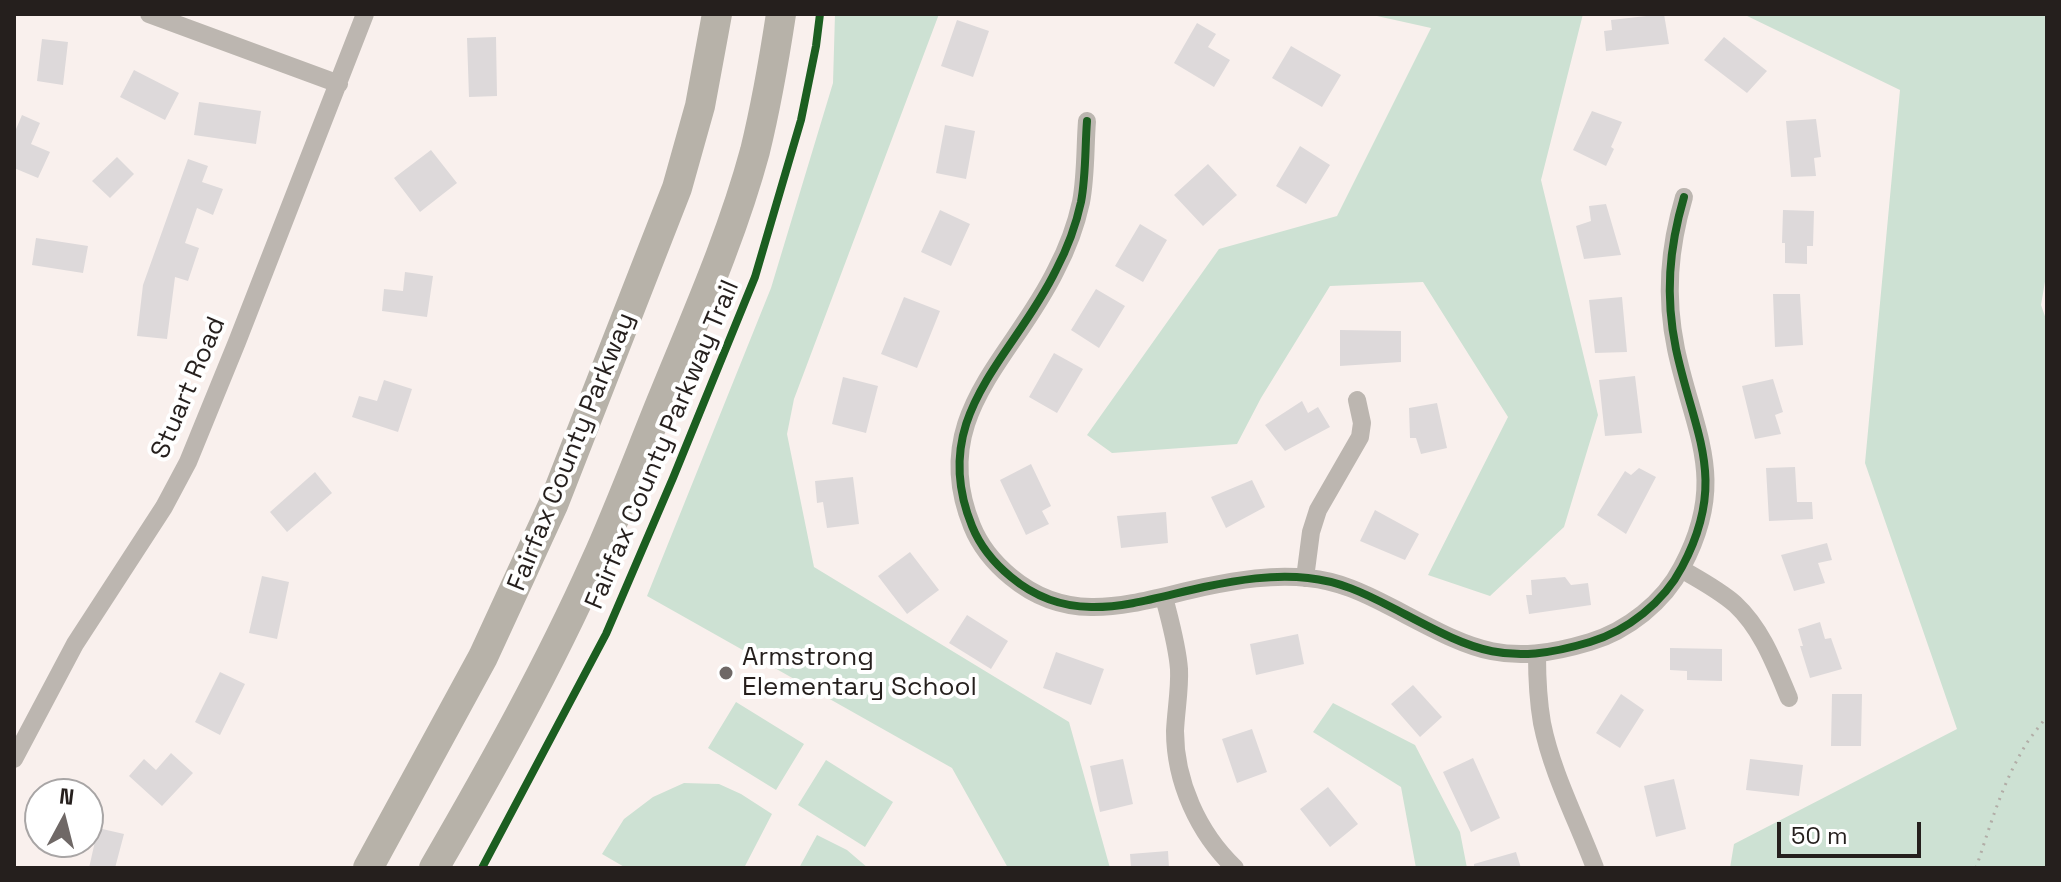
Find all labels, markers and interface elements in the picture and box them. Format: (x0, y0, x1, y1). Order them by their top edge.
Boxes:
street label: Fairfax County Parkway Trail (579, 276, 747, 614)
street label: Fairfax County Parkway (502, 308, 642, 596)
street label: Stuart Road (145, 312, 233, 464)
place label: Armstrong Elementary School (742, 642, 977, 704)
marker: Armstrong Elementary School (717, 664, 735, 682)
north arrow (24, 778, 104, 858)
text: N (58, 781, 76, 811)
scale bar (1781, 806, 1925, 856)
text: 50 m (1791, 820, 1848, 851)

